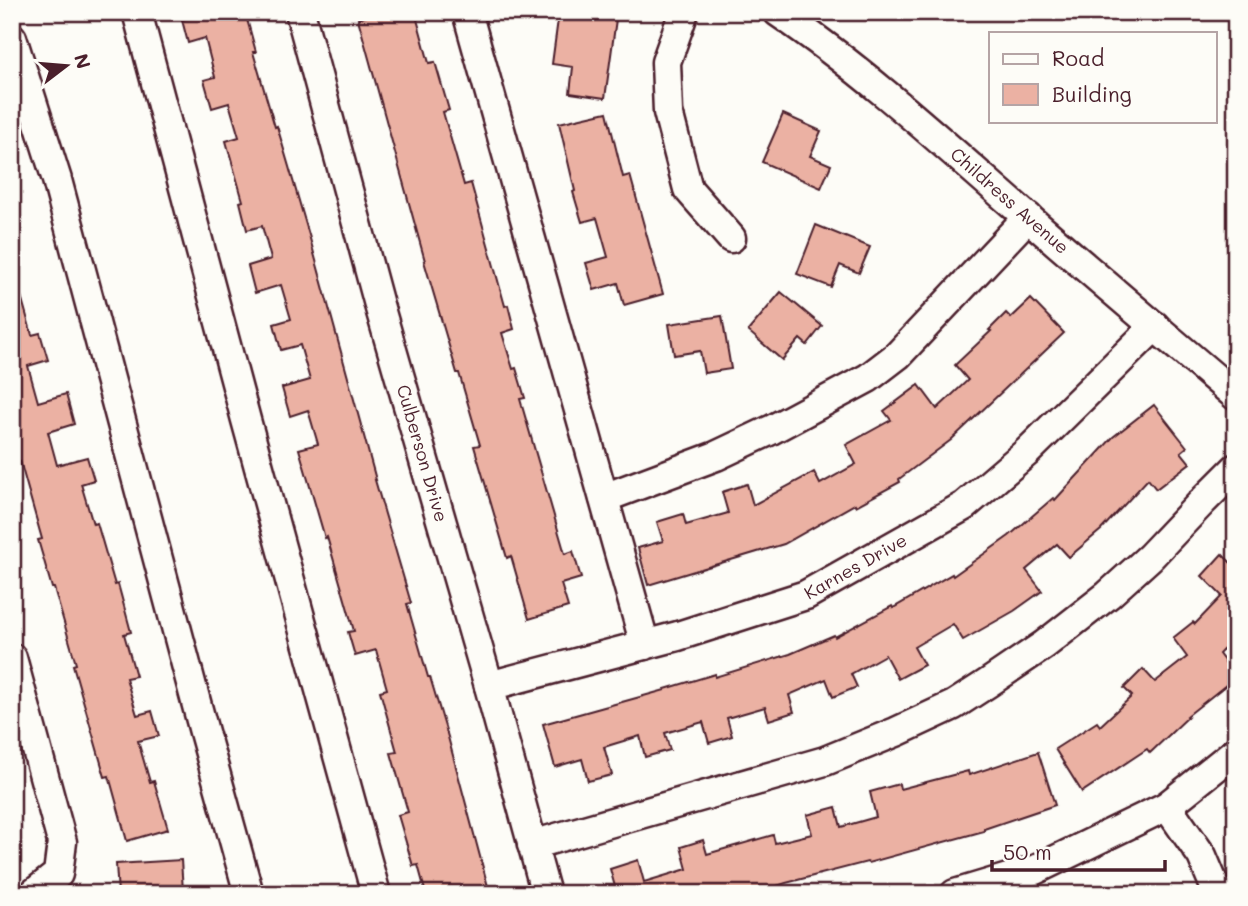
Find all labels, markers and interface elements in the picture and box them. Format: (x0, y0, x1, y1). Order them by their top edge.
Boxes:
north arrow (32, 32, 102, 102)
legend (989, 32, 1216, 122)
text: Road (1052, 44, 1104, 71)
text: N (69, 51, 97, 72)
text: Building (1052, 80, 1132, 107)
street label: Childress Avenue (946, 142, 1074, 259)
street label: Culberson Drive (392, 382, 454, 525)
street label: Karnes Drive (799, 528, 911, 605)
scale bar (992, 829, 1166, 873)
text: 50 m (1003, 838, 1052, 865)

